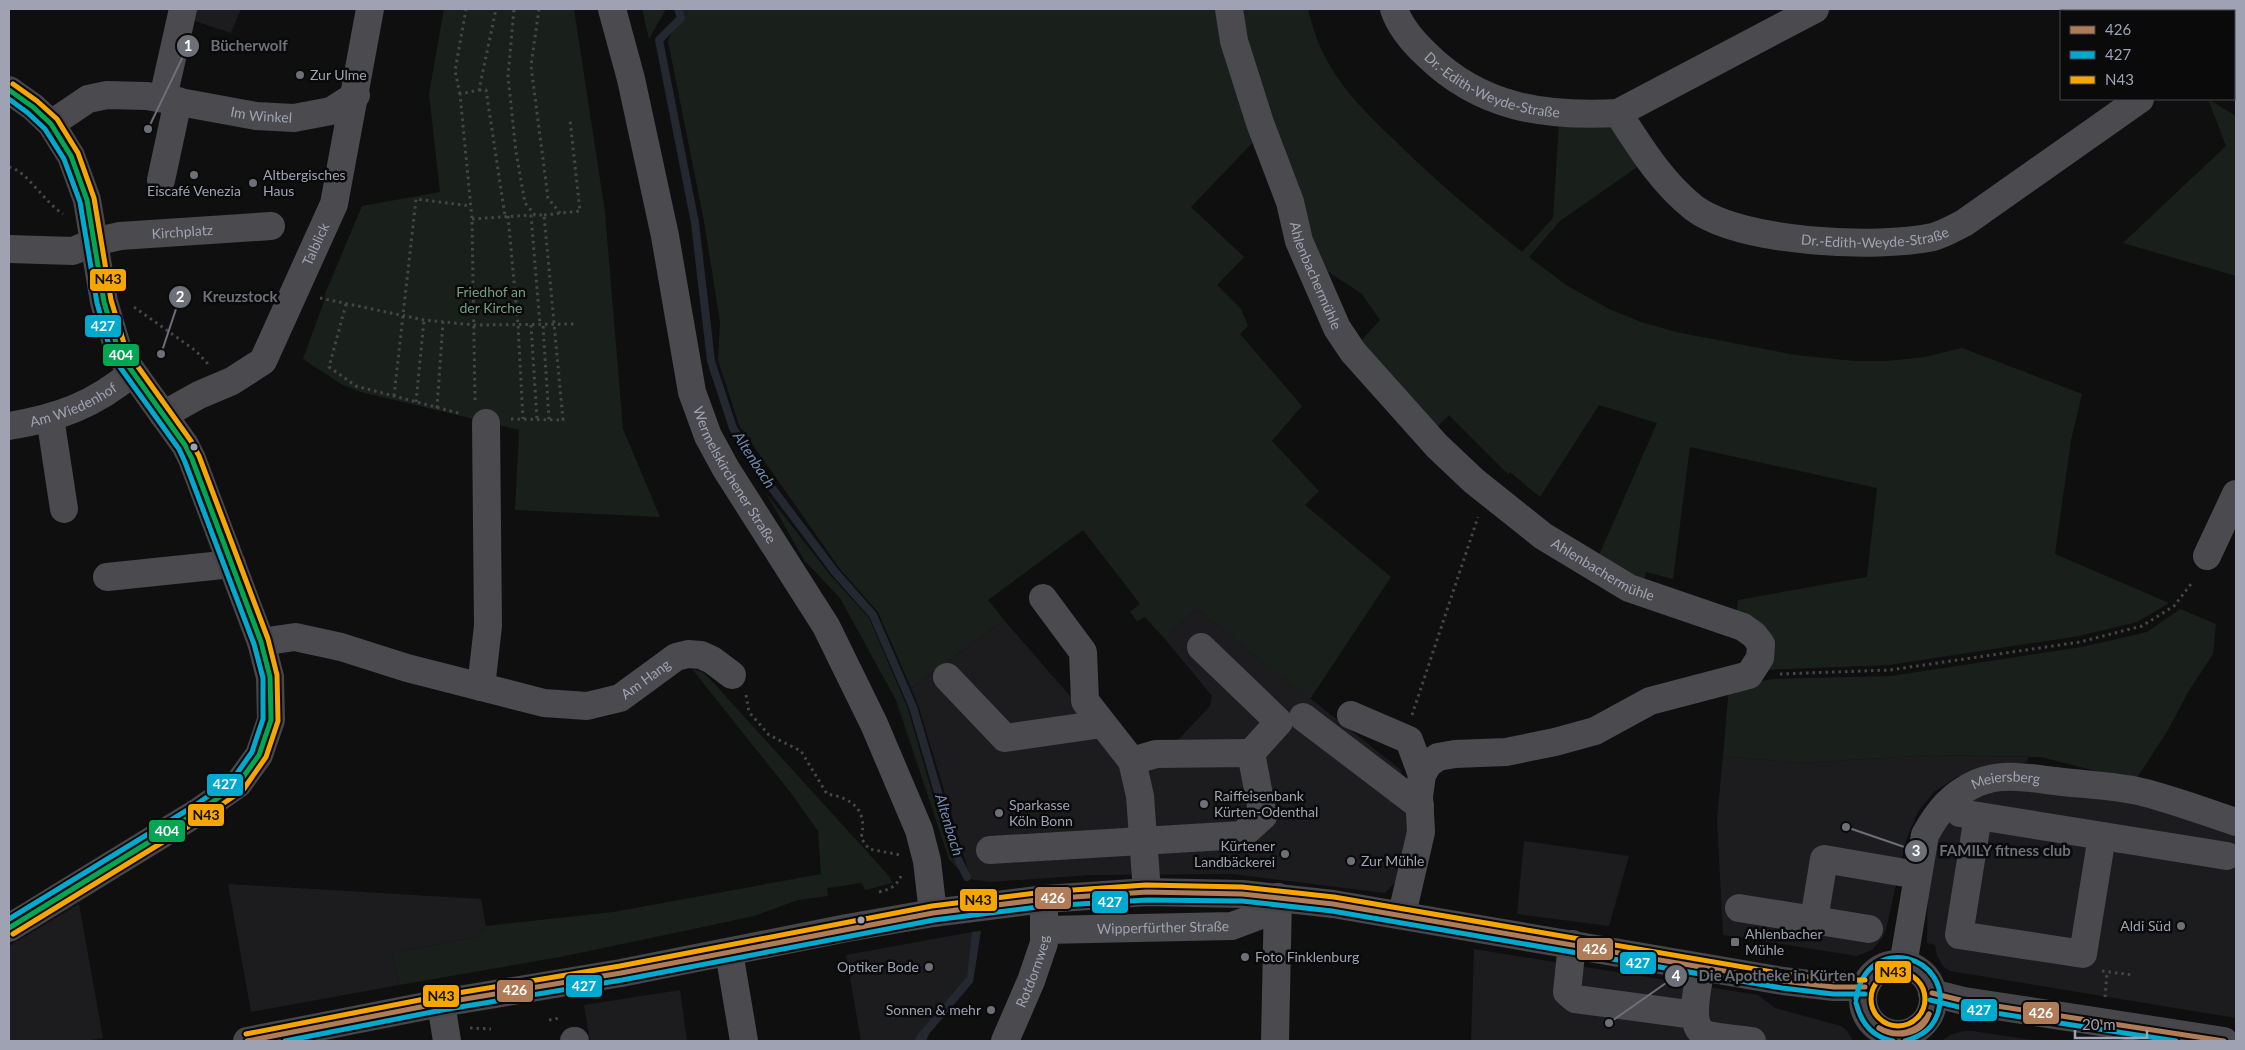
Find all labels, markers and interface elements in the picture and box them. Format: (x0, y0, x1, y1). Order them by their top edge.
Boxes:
legend (2060, 10, 2235, 100)
text: 426 (2105, 20, 2131, 38)
callout: Bücherwolf (176, 31, 298, 61)
text: 1 (184, 36, 192, 54)
text: Bücherwolf (210, 36, 288, 54)
text: 427 (2105, 45, 2131, 63)
street label: Dr.-Edith-Weyde-Straße (1421, 48, 1561, 121)
place label: Zur Ulme (310, 66, 367, 83)
marker: Zur Ulme (294, 69, 306, 81)
text: N43 (2105, 70, 2134, 88)
street label: Im Winkel (229, 102, 292, 126)
place label: Altbergisches Haus (263, 166, 346, 199)
marker: Eiscafé Venezia (188, 169, 200, 181)
marker: Altbergisches Haus (247, 177, 259, 189)
place label: Eiscafé Venezia (147, 182, 241, 199)
street label: Talblick (298, 219, 333, 268)
street label: Ahlenbachermühle (1287, 220, 1346, 332)
street label: Kirchplatz (151, 221, 213, 242)
street label: Dr.-Edith-Weyde-Straße (1800, 223, 1951, 251)
line badge: N43 (89, 268, 127, 292)
text: N43 (94, 270, 122, 287)
callout: Kreuzstock (167, 282, 287, 312)
park label: Friedhof an der Kirche (456, 283, 526, 316)
text: 2 (176, 287, 185, 305)
text: Kreuzstock (203, 287, 278, 305)
line badge: 427 (84, 314, 122, 338)
text: 427 (91, 317, 115, 334)
line badge: 404 (102, 343, 140, 367)
text: 404 (109, 346, 133, 363)
street label: Am Wiedenhof (28, 379, 120, 430)
street label: Wermelskirchener Straße (690, 404, 780, 546)
water label: Altenbach (729, 427, 780, 491)
unlabelled marker (189, 442, 199, 452)
street label: Ahlenbachermühle (1549, 534, 1657, 604)
street label: Am Hang (617, 655, 673, 703)
street label: Meiersberg (1968, 768, 2041, 793)
line badge: 427 (206, 773, 244, 797)
text: 427 (213, 775, 237, 792)
place label: Raiffeisenbank Kürten-Odenthal (1214, 787, 1318, 820)
water label: Altenbach (932, 791, 968, 858)
place label: Sparkasse Köln Bonn (1009, 796, 1073, 829)
marker: Raiffeisenbank Kürten-Odenthal (1198, 798, 1210, 810)
line badge: N43 (187, 803, 225, 827)
text: N43 (192, 806, 220, 823)
marker: Sparkasse Köln Bonn (993, 807, 1005, 819)
line badge: 404 (148, 819, 186, 843)
text: 404 (155, 822, 179, 839)
callout: FAMILY fitness club (1904, 836, 2081, 866)
place label: Kürtener Landbäckerei (1194, 837, 1275, 870)
text: 3 (1912, 841, 1920, 859)
text: FAMILY fitness club (1939, 841, 2071, 859)
marker: Kürtener Landbäckerei (1279, 848, 1291, 860)
place label: Zur Mühle (1361, 852, 1424, 869)
marker: Zur Mühle (1345, 855, 1357, 867)
line badge: 426 (1034, 886, 1072, 910)
line badge: N43 (959, 888, 998, 912)
text: 426 (1041, 889, 1065, 906)
line badge: 427 (1091, 890, 1129, 914)
text: N43 (964, 891, 992, 908)
text: 427 (1098, 893, 1122, 910)
unlabelled marker (856, 915, 866, 925)
street label: Wipperfürther Straße (1097, 917, 1229, 937)
place label: Aldi Süd (2120, 917, 2171, 934)
marker: Aldi Süd (2175, 920, 2187, 932)
place label: Ahlenbacher Mühle (1745, 925, 1823, 958)
street label: Rotdornweg (1012, 936, 1052, 1010)
marker: Ahlenbacher Mühle (1729, 936, 1741, 948)
line badge: 426 (1576, 937, 1614, 961)
text: 426 (1583, 940, 1607, 957)
place label: Foto Finklenburg (1255, 948, 1359, 965)
marker: Foto Finklenburg (1239, 951, 1251, 963)
line badge: 427 (1619, 951, 1657, 975)
text: 427 (1626, 954, 1650, 971)
place label: Optiker Bode (837, 958, 919, 975)
line badge: N43 (1874, 960, 1912, 984)
marker: Optiker Bode (923, 961, 935, 973)
callout: Die Apotheke in Kürten (1664, 961, 1866, 991)
text: N43 (1879, 963, 1907, 980)
text: 4 (1672, 966, 1681, 984)
text: Die Apotheke in Kürten (1699, 966, 1855, 984)
line badge: 427 (565, 974, 603, 998)
text: 427 (572, 977, 596, 994)
line badge: 426 (496, 979, 534, 1003)
text: 426 (503, 981, 527, 998)
line badge: N43 (422, 984, 460, 1008)
text: N43 (427, 987, 455, 1004)
line badge: 427 (1960, 998, 1998, 1022)
place label: Sonnen & mehr (886, 1001, 981, 1018)
text: 427 (1967, 1001, 1991, 1018)
line badge: 426 (2022, 1001, 2060, 1025)
marker: Sonnen & mehr (985, 1004, 997, 1016)
text: 426 (2029, 1004, 2053, 1021)
scale bar (2075, 1008, 2148, 1040)
text: 20 m (2082, 1015, 2116, 1033)

